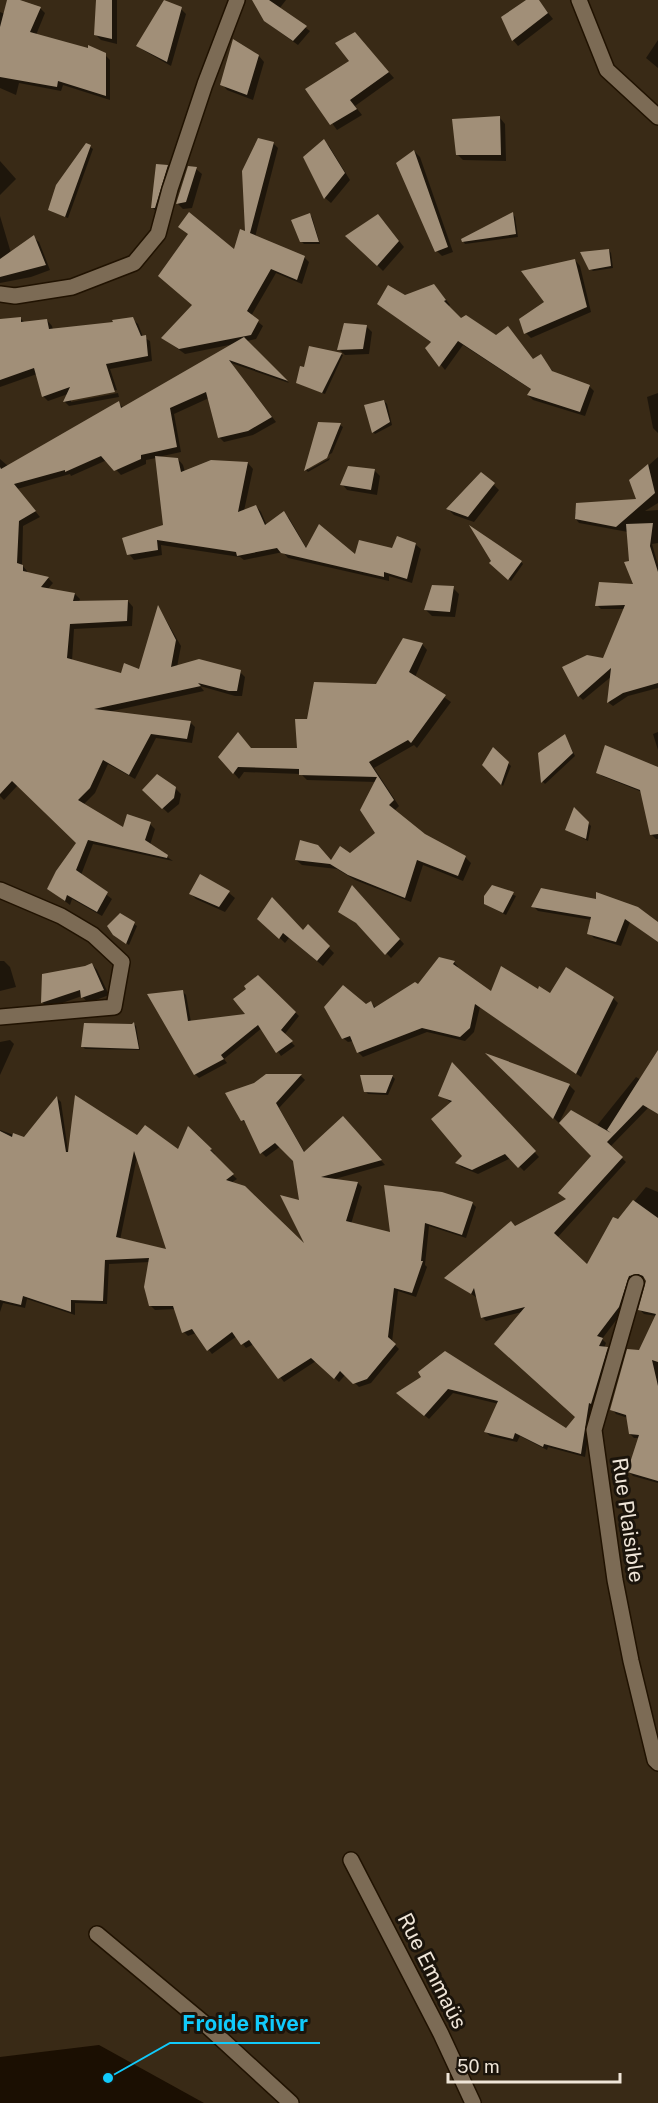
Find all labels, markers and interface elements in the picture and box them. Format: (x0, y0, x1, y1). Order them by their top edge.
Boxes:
street label: Rue Plaisible (607, 1456, 650, 1584)
street label: Rue Emmaüs (393, 1909, 472, 2033)
callout: Froide River (170, 2003, 320, 2043)
text: Froide River (182, 2010, 308, 2036)
scale bar (448, 2046, 620, 2084)
text: 50 m (457, 2056, 500, 2077)

